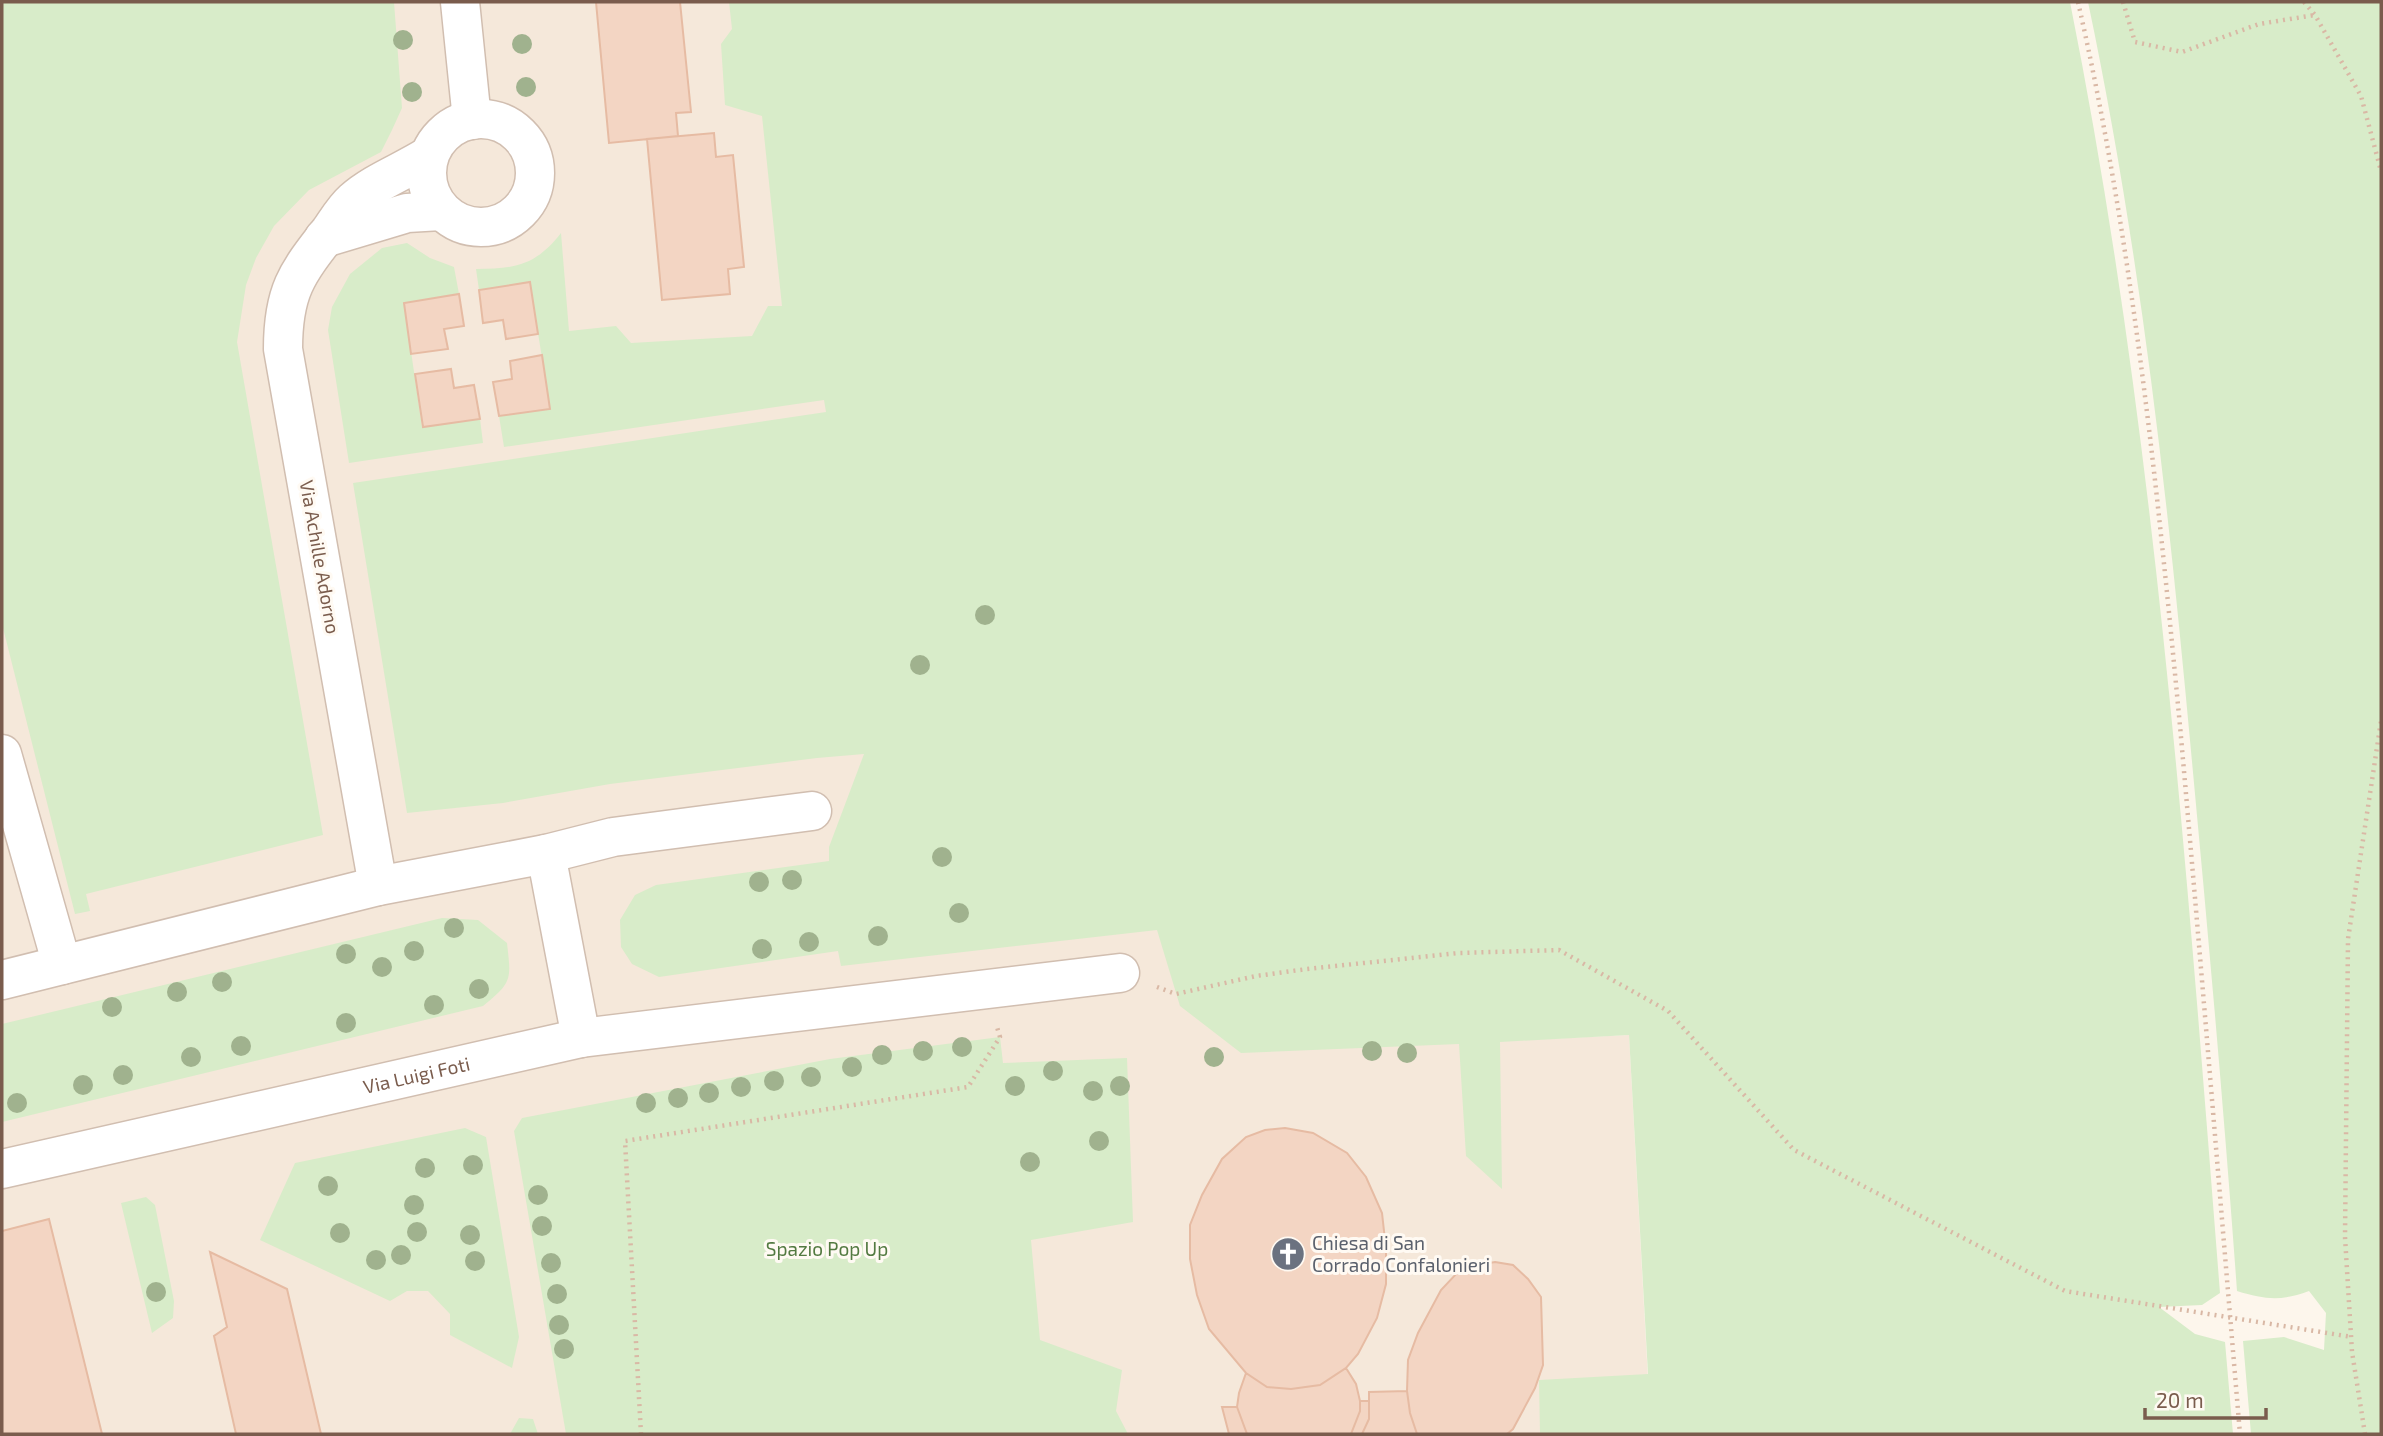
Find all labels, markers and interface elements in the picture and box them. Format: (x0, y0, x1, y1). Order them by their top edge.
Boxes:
street label: Via Achille Adorno (296, 478, 345, 636)
street label: Via Luigi Foti (361, 1052, 472, 1098)
place label: Chiesa di San Corrado Confalonieri (1312, 1231, 1490, 1276)
church icon: Chiesa di San Corrado Confalonieri (1269, 1235, 1307, 1273)
park label: Spazio Pop Up (766, 1237, 888, 1260)
scale bar (2145, 1376, 2266, 1420)
text: 20 m (2156, 1387, 2204, 1412)

